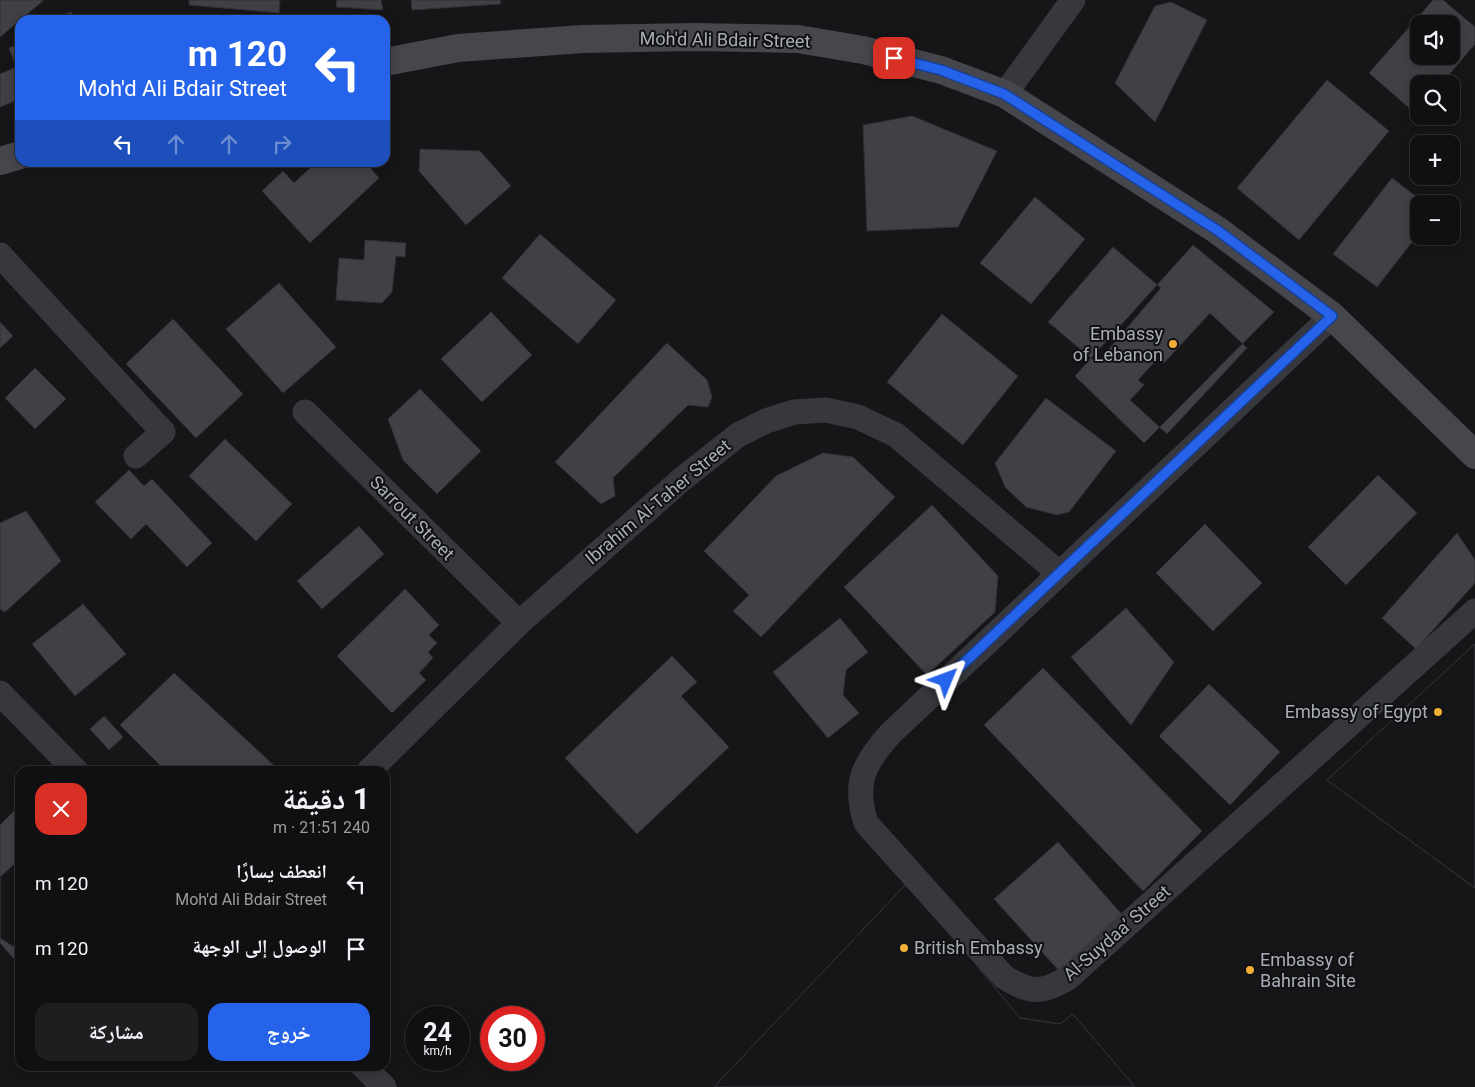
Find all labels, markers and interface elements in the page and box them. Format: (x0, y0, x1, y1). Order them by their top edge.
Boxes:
map controls (1410, 15, 1460, 245)
button: sound (1410, 15, 1460, 65)
street label: Moh'd Ali Bdair Street (639, 28, 811, 51)
text: 120 m (188, 34, 287, 75)
icon: left (305, 35, 370, 100)
pin (873, 37, 915, 79)
icon: arrive (880, 44, 908, 72)
button: search (1410, 75, 1460, 125)
text: Moh'd Ali Bdair Street (78, 76, 287, 101)
icon: left (109, 130, 137, 158)
icon: ahead (162, 130, 190, 158)
icon: ahead (215, 130, 243, 158)
icon: right (268, 130, 296, 158)
button: + (1410, 135, 1460, 185)
button: − (1410, 195, 1460, 245)
place label: Embassy of Lebanon (1073, 323, 1163, 365)
marker: Embassy of Lebanon (1167, 338, 1179, 350)
street label: Ibrahim Al-Taher Street (581, 435, 735, 569)
street label: Sarrout Street (366, 471, 459, 564)
position arrow (919, 653, 971, 705)
place label: Embassy of Egypt (1285, 701, 1428, 722)
marker: Embassy of Egypt (1432, 706, 1444, 718)
text: 1 دقيقة (282, 781, 370, 816)
button: close (35, 783, 87, 835)
text: 240 m · 21:51 (273, 818, 370, 837)
text: انعطف يسارًا (236, 860, 327, 883)
icon: left (342, 870, 370, 898)
text: 120 m (35, 872, 88, 895)
street label: Al-Suydaa’ Street (1059, 880, 1175, 985)
text: Moh'd Ali Bdair Street (175, 890, 327, 909)
text: الوصول إلى الوجهة (193, 935, 327, 958)
icon: arrive (342, 935, 370, 963)
text: 120 m (35, 937, 88, 960)
place label: British Embassy (914, 937, 1043, 958)
marker: British Embassy (898, 942, 910, 954)
place label: Embassy of Bahrain Site (1260, 949, 1356, 991)
marker: Embassy of Bahrain Site (1244, 964, 1256, 976)
button: مشاركة (35, 1003, 198, 1061)
button: خروج (208, 1003, 370, 1061)
speed limit sign: 30 (480, 1006, 545, 1071)
text: 24 (423, 1018, 452, 1047)
text: km/h (423, 1044, 452, 1058)

